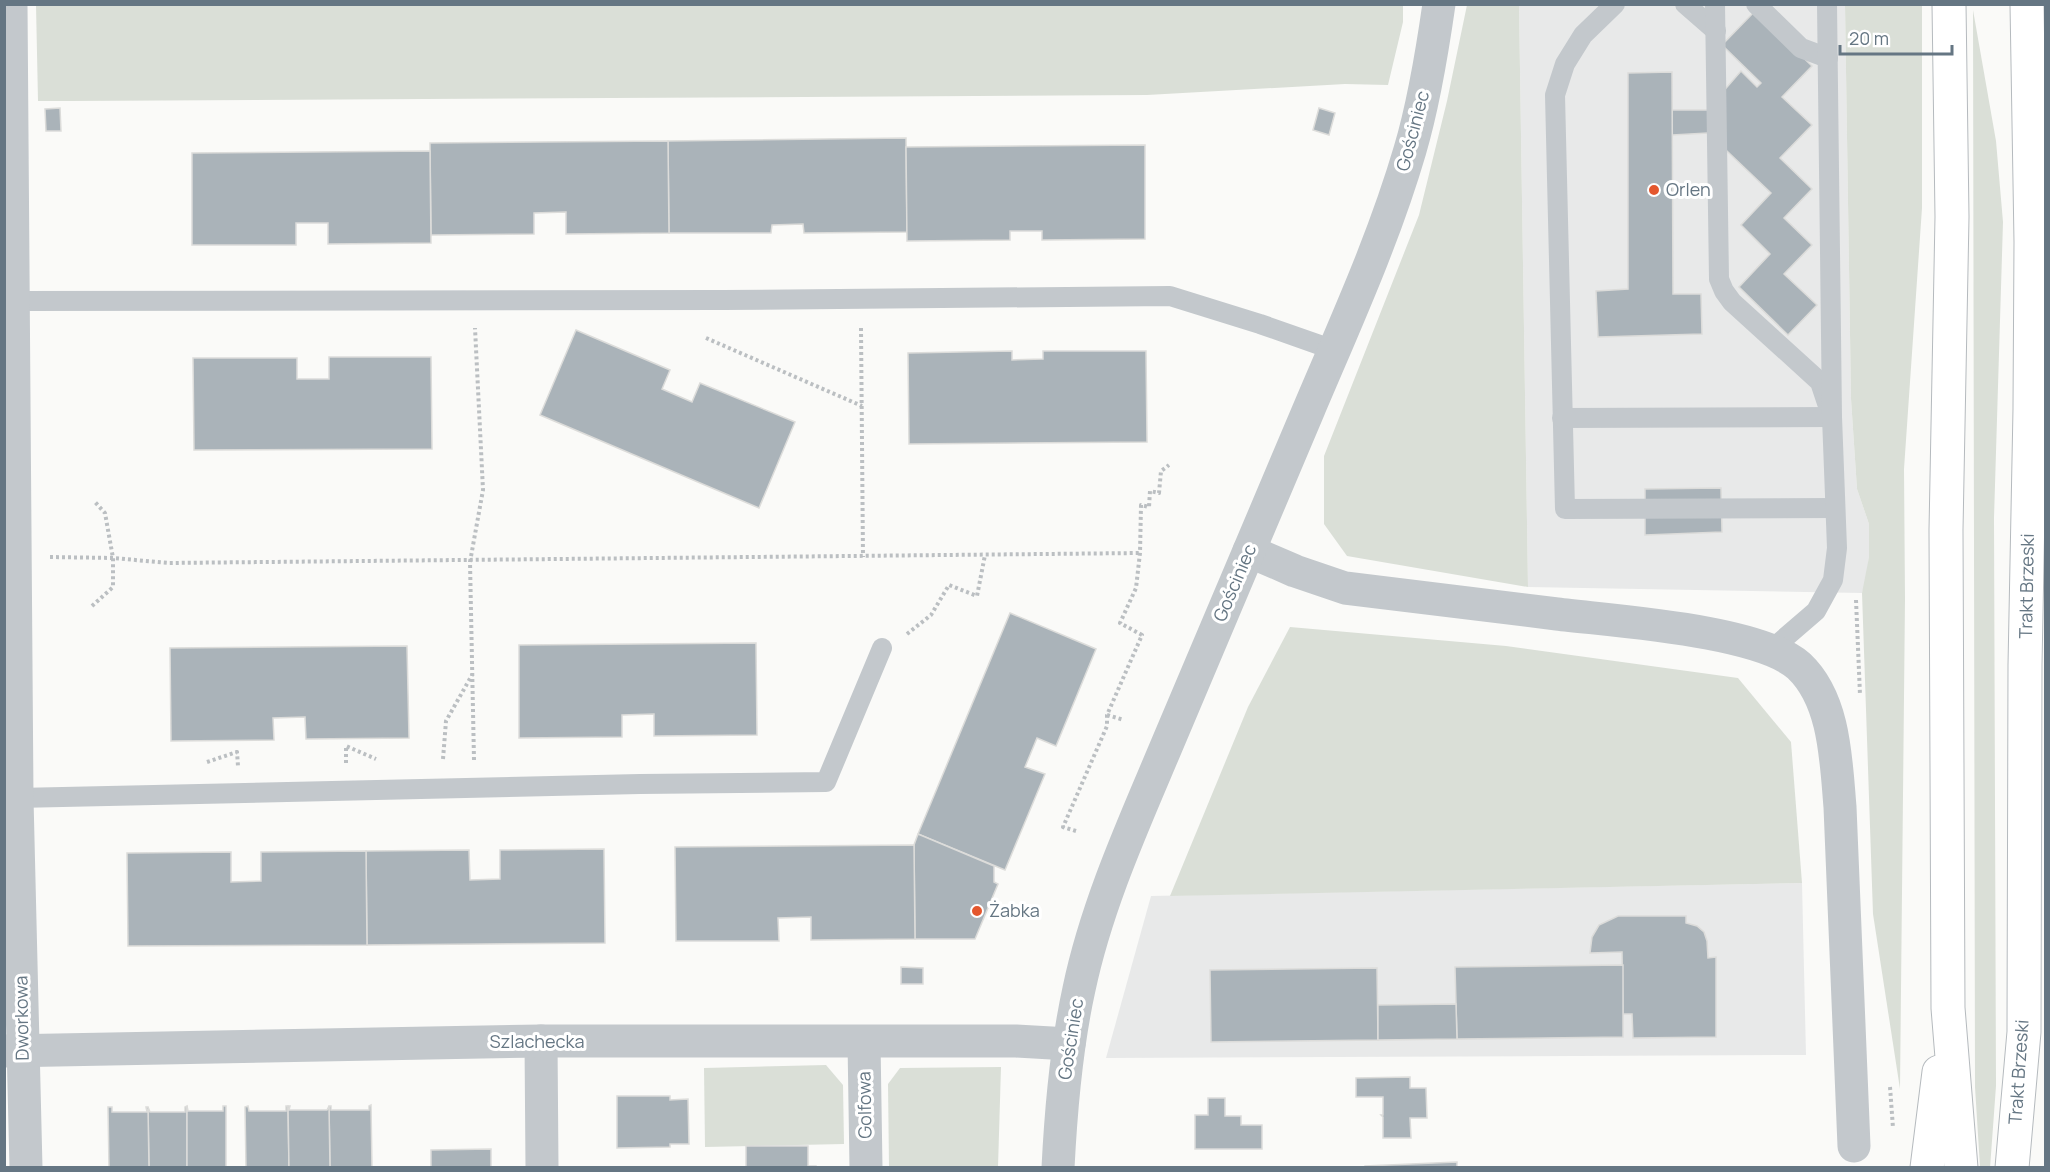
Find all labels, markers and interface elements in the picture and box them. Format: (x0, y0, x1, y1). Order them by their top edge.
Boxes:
scale bar (1840, 18, 1952, 56)
text: 20 m (1849, 26, 1889, 50)
street label: Gościniec (1390, 88, 1434, 173)
place label: Orlen (1666, 177, 1711, 201)
marker: Orlen (1647, 183, 1661, 197)
street label: Trakt Brzeski (2013, 533, 2039, 639)
street label: Gościniec (1207, 540, 1261, 625)
place label: Żabka (989, 898, 1040, 922)
marker: Żabka (970, 904, 984, 918)
street label: Dworkowa (8, 975, 34, 1061)
street label: Gościniec (1052, 996, 1088, 1081)
street label: Trakt Brzeski (2002, 1019, 2034, 1125)
street label: Szlachecka (490, 1029, 584, 1053)
street label: Golfowa (851, 1071, 877, 1139)

